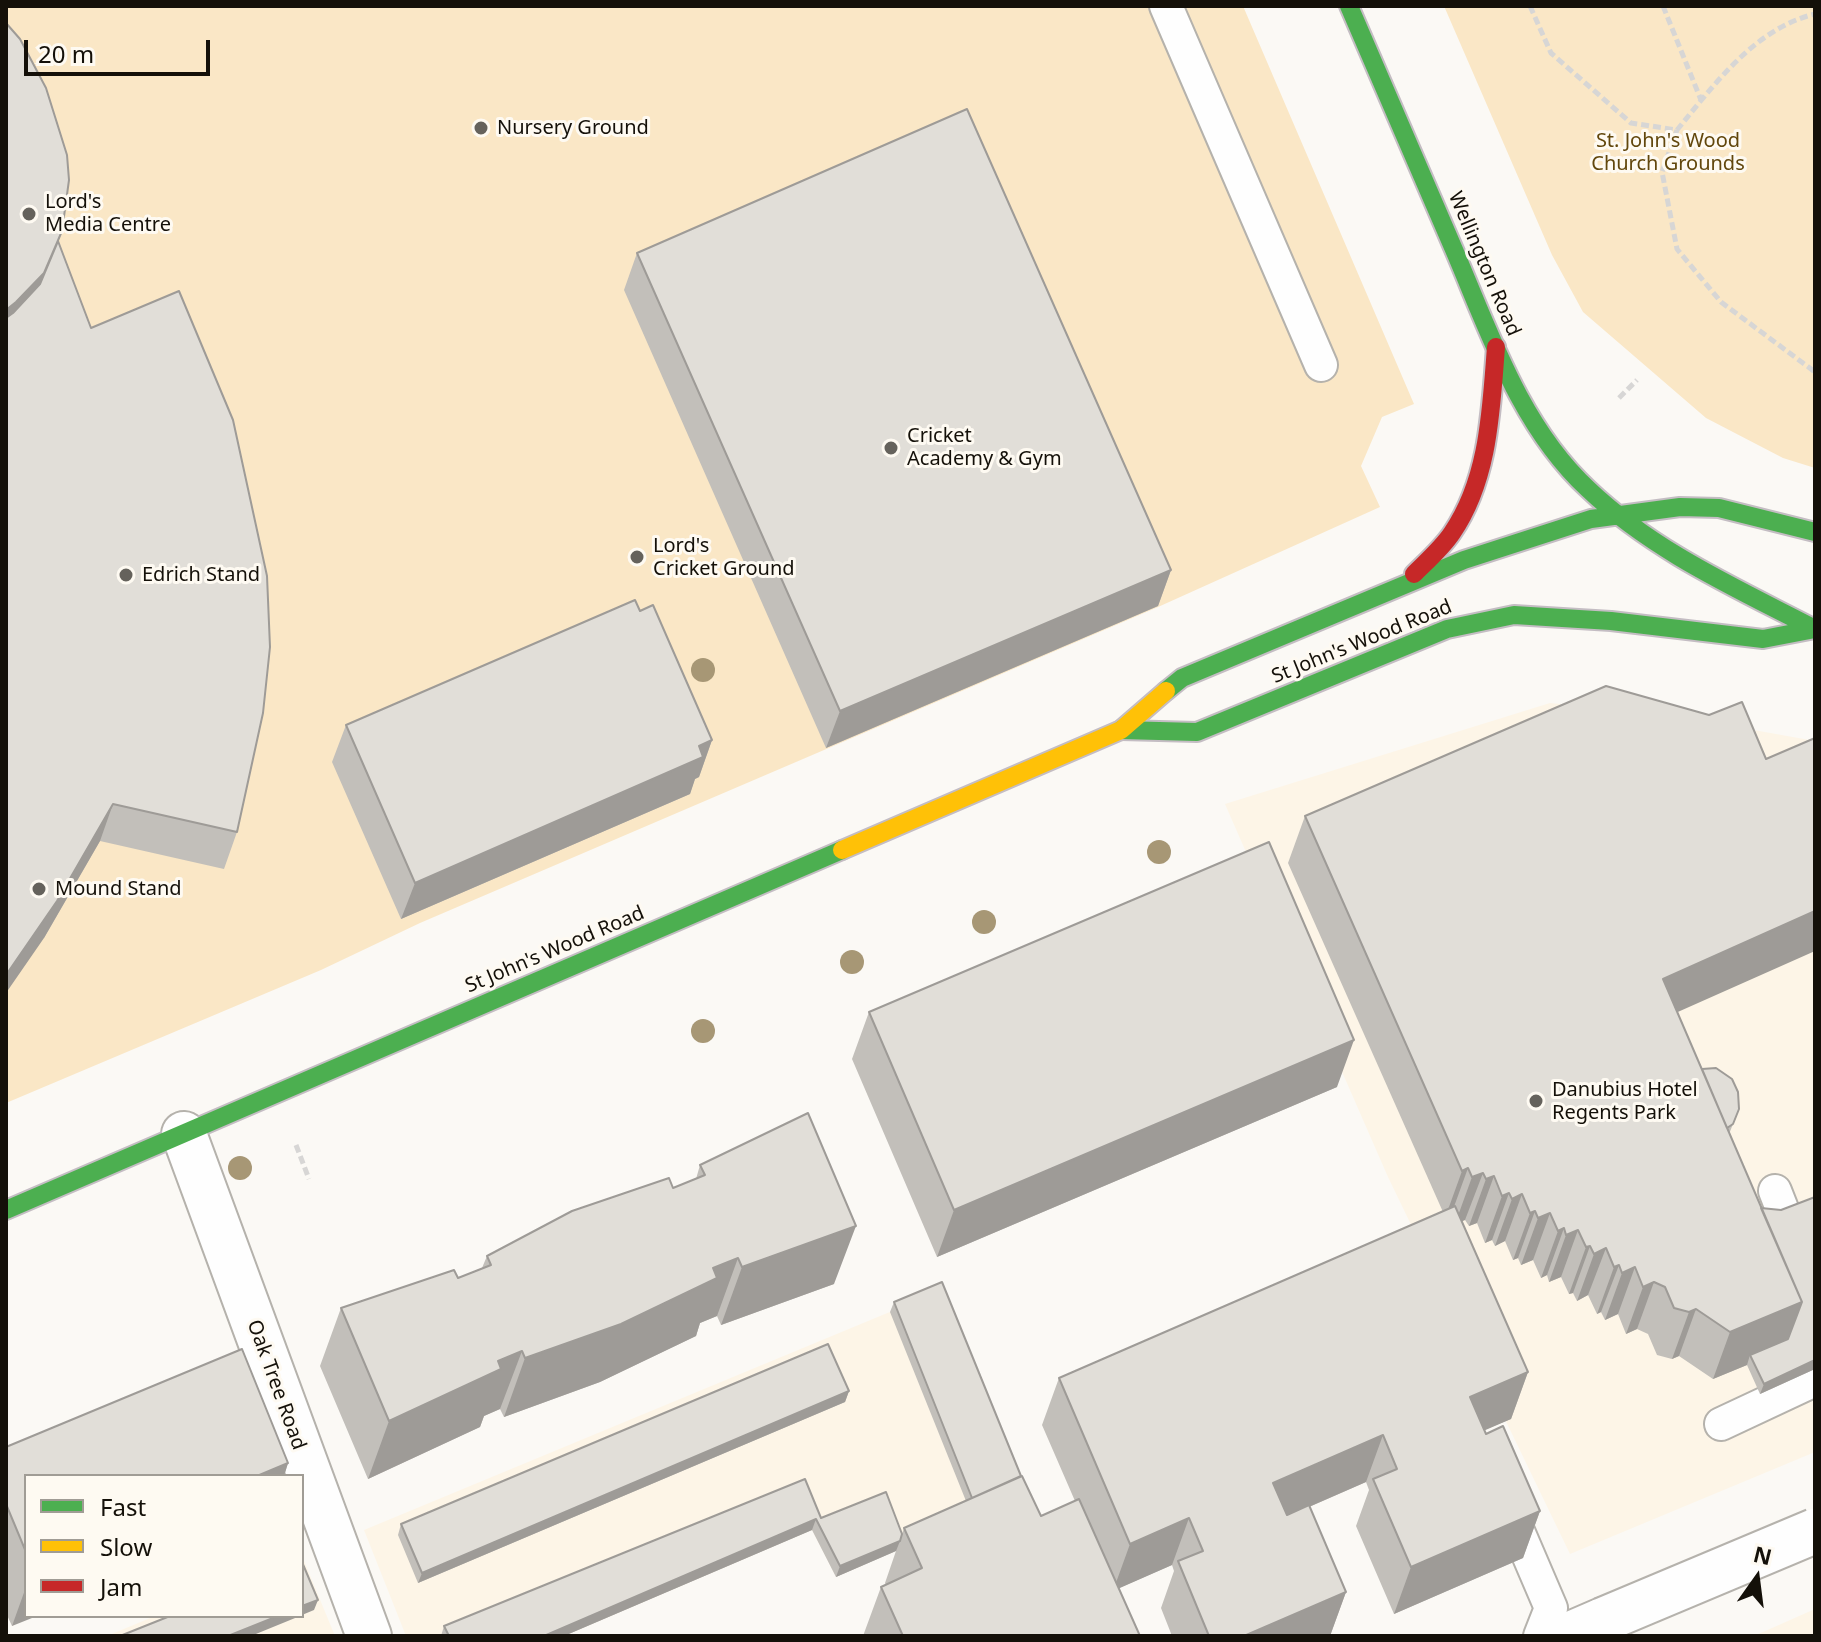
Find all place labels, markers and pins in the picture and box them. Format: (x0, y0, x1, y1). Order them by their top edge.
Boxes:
place label: Nursery Ground (497, 116, 649, 140)
marker: Nursery Ground (472, 119, 490, 137)
place label: Lord's Media Centre (45, 190, 171, 237)
marker: Lord's Media Centre (20, 205, 38, 223)
place label: Cricket Academy & Gym (907, 424, 1062, 471)
marker: Cricket Academy & Gym (882, 439, 900, 457)
place label: Lord's Cricket Ground (653, 534, 795, 581)
marker: Lord's Cricket Ground (628, 548, 646, 566)
place label: Edrich Stand (142, 563, 260, 587)
marker: Edrich Stand (117, 566, 135, 584)
place label: Mound Stand (55, 877, 182, 901)
marker: Mound Stand (30, 880, 48, 898)
place label: Danubius Hotel Regents Park (1552, 1078, 1698, 1125)
marker: Danubius Hotel Regents Park (1527, 1092, 1545, 1110)

